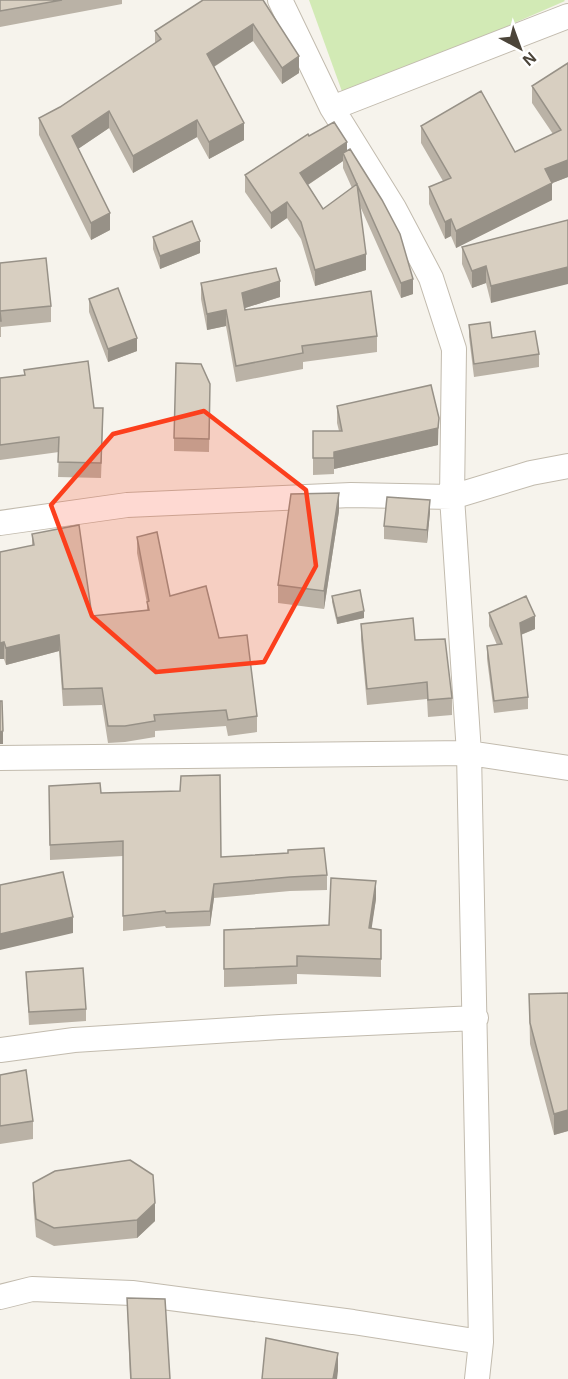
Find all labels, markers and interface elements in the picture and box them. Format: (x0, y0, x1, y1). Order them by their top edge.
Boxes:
north arrow (490, 18, 550, 78)
text: N (520, 49, 539, 69)

